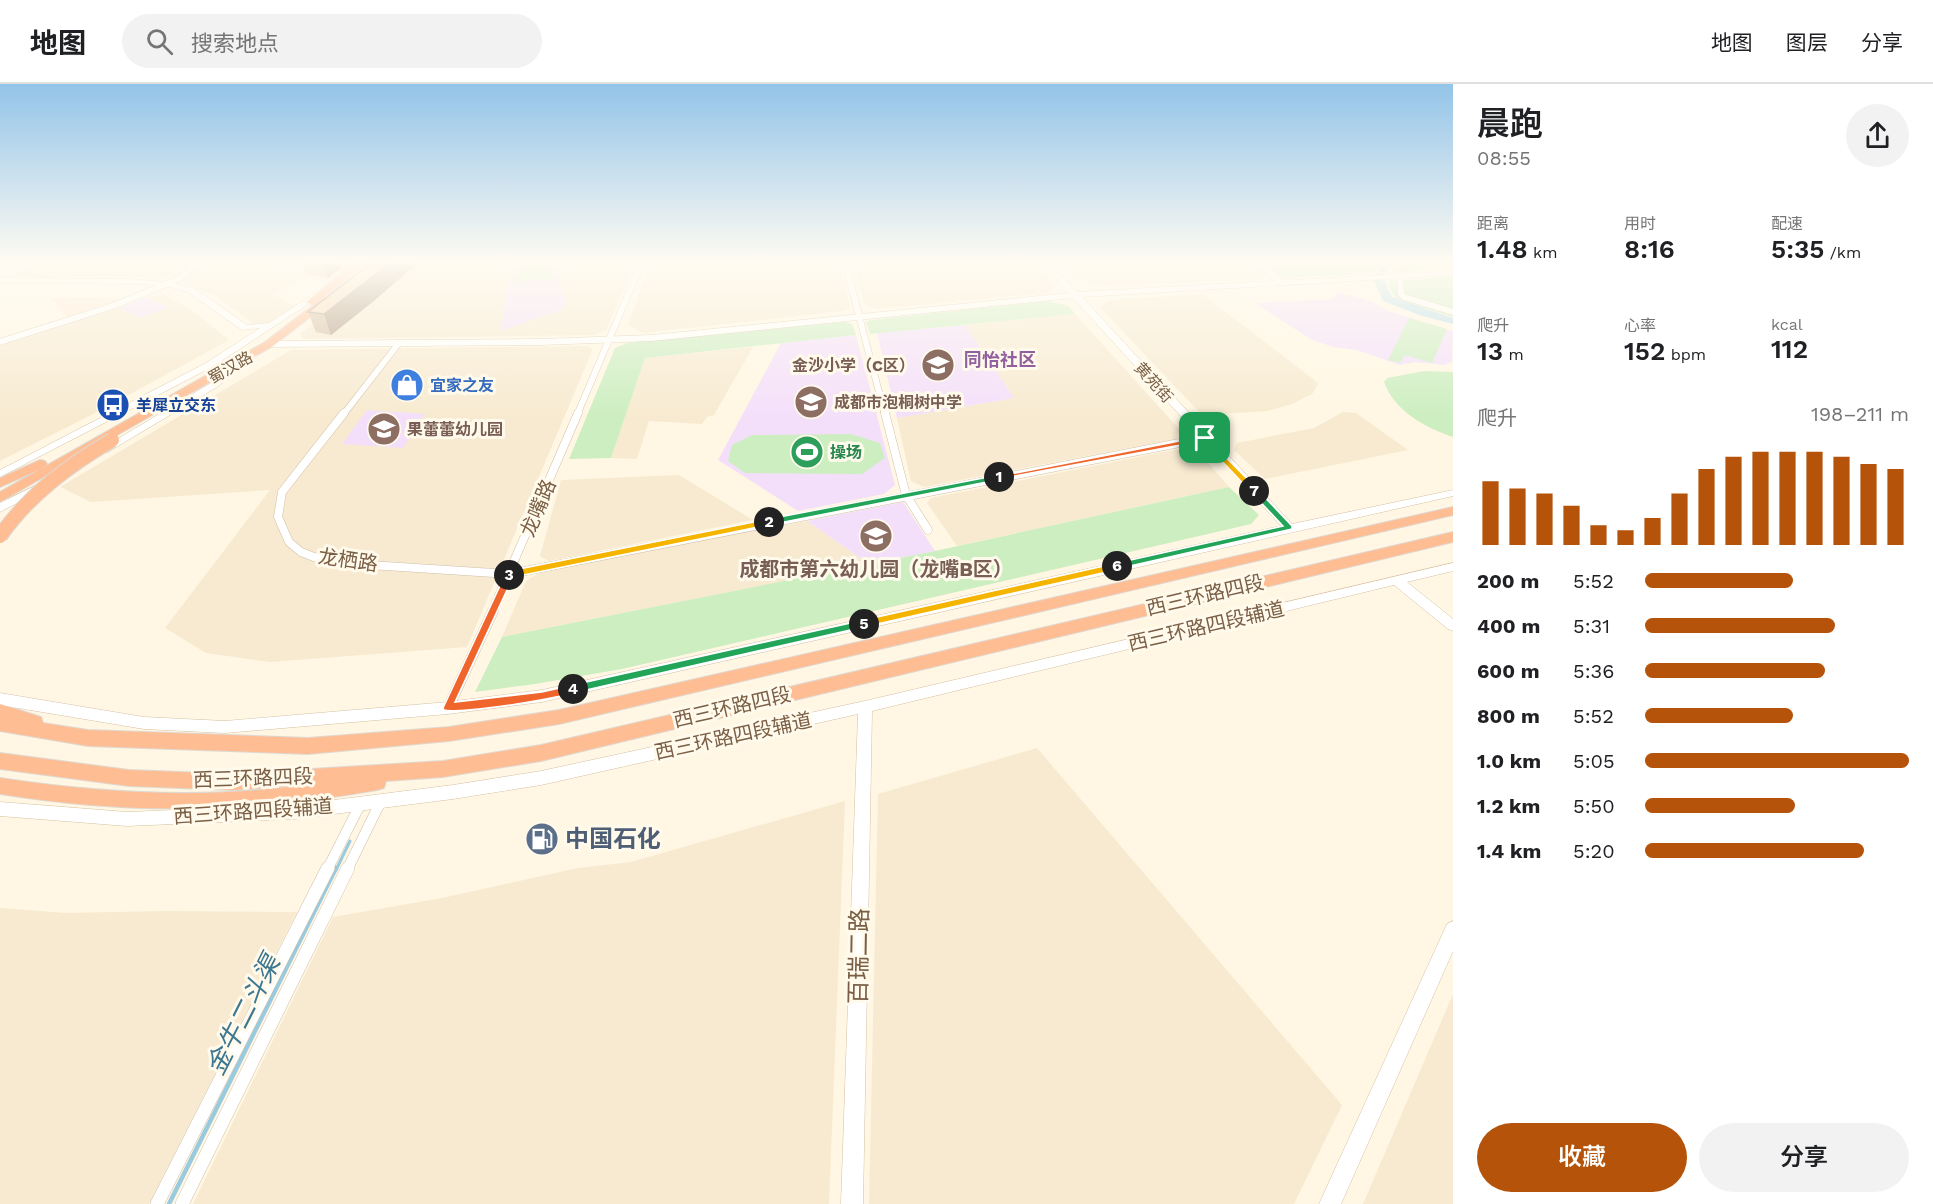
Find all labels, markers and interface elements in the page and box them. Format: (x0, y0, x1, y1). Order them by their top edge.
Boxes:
search box (122, 14, 542, 68)
icon: search (143, 25, 176, 58)
text: 地图 (30, 27, 86, 60)
text: 地图 (1711, 30, 1753, 55)
text: 图层 (1786, 30, 1828, 55)
text: 分享 (1861, 30, 1903, 55)
text: 搜索地点 (191, 31, 279, 56)
text: 晨跑 (1477, 104, 1543, 143)
button: share (1846, 104, 1909, 167)
text: 08:55 (1477, 146, 1531, 170)
text: 距离 (1477, 214, 1509, 233)
text: 用时 (1624, 214, 1656, 233)
text: 配速 (1771, 214, 1803, 233)
text: 1.48 (1477, 234, 1528, 264)
text: 8:16 (1624, 234, 1675, 264)
text: 5:35 (1771, 234, 1824, 264)
text: km (1528, 243, 1557, 262)
text: /km (1824, 243, 1861, 262)
text: kcal (1771, 315, 1803, 334)
text: 爬升 (1477, 316, 1509, 335)
text: 心率 (1624, 316, 1656, 335)
text: 112 (1771, 334, 1808, 364)
text: 13 (1477, 336, 1503, 366)
text: 152 (1624, 336, 1665, 366)
text: m (1503, 345, 1524, 364)
text: bpm (1665, 345, 1706, 364)
street label: 蜀汉路 (205, 347, 256, 388)
school or university icon: 金沙小学（C区） (920, 347, 956, 383)
district label: 同怡社区 (964, 349, 1036, 370)
place label: 金沙小学（C区） (792, 356, 915, 375)
street label: 黄苑街 (1131, 358, 1177, 407)
shop icon: 宜家之友 (389, 367, 425, 403)
place label: 宜家之友 (430, 376, 494, 395)
school or university icon: 成都市泡桐树中学 (793, 384, 829, 420)
bus stop icon: 羊犀立交东 (95, 387, 131, 423)
place label: 成都市泡桐树中学 (834, 393, 962, 412)
place label: 羊犀立交东 (136, 396, 216, 415)
text: 198–211 m (1811, 402, 1909, 426)
text: 爬升 (1477, 406, 1517, 430)
school or university icon: 果蕾蕾幼儿园 (366, 411, 402, 447)
pin (1179, 412, 1230, 463)
place label: 果蕾蕾幼儿园 (407, 420, 503, 439)
icon: arrive (1188, 421, 1221, 454)
sports icon: 操场 (789, 434, 825, 470)
place label: 操场 (830, 443, 862, 462)
pin: 1 (984, 462, 1014, 492)
text: 1 (996, 467, 1002, 486)
street label: 龙嘴路 (515, 476, 561, 540)
pin: 7 (1239, 476, 1269, 506)
text: 7 (1249, 481, 1259, 500)
pin: 2 (754, 507, 784, 537)
text: 2 (764, 512, 774, 531)
school or university icon: 成都市第六幼儿园（龙嘴B区） (858, 518, 894, 554)
street label: 龙栖路 (317, 544, 379, 576)
pin: 6 (1102, 551, 1132, 581)
text: 6 (1112, 556, 1122, 575)
place label: 成都市第六幼儿园（龙嘴B区） (739, 557, 1013, 581)
pin: 3 (494, 560, 524, 590)
text: 3 (504, 565, 514, 584)
text: 200 m (1477, 569, 1539, 593)
text: 5:52 (1573, 569, 1614, 593)
street label: 西三环路四段 (1144, 570, 1266, 620)
street label: 西三环路四段辅道 (1125, 596, 1287, 656)
pin: 5 (849, 609, 879, 639)
text: 5 (859, 614, 869, 633)
text: 400 m (1477, 614, 1540, 638)
text: 5:31 (1573, 614, 1610, 638)
text: 600 m (1477, 659, 1540, 683)
text: 5:36 (1573, 659, 1614, 683)
pin: 4 (558, 674, 588, 704)
text: 4 (568, 679, 578, 698)
street label: 西三环路四段 (671, 682, 793, 732)
text: 800 m (1477, 704, 1540, 728)
text: 5:52 (1573, 704, 1614, 728)
street label: 西三环路四段辅道 (652, 708, 814, 764)
text: 1.0 km (1477, 749, 1541, 773)
text: 5:05 (1573, 749, 1615, 773)
street label: 西三环路四段 (193, 764, 313, 792)
street label: 西三环路四段辅道 (172, 793, 334, 829)
text: 1.2 km (1477, 794, 1540, 818)
text: 5:50 (1573, 794, 1615, 818)
fuel station icon: 中国石化 (524, 821, 560, 857)
place label: 中国石化 (565, 825, 661, 853)
text: 1.4 km (1477, 839, 1541, 863)
text: 5:20 (1573, 839, 1615, 863)
street label: 百瑞二路 (844, 908, 874, 1004)
water label: 金牛二斗渠 (200, 947, 288, 1080)
button: 收藏 (1477, 1123, 1687, 1192)
button: 分享 (1699, 1123, 1909, 1192)

